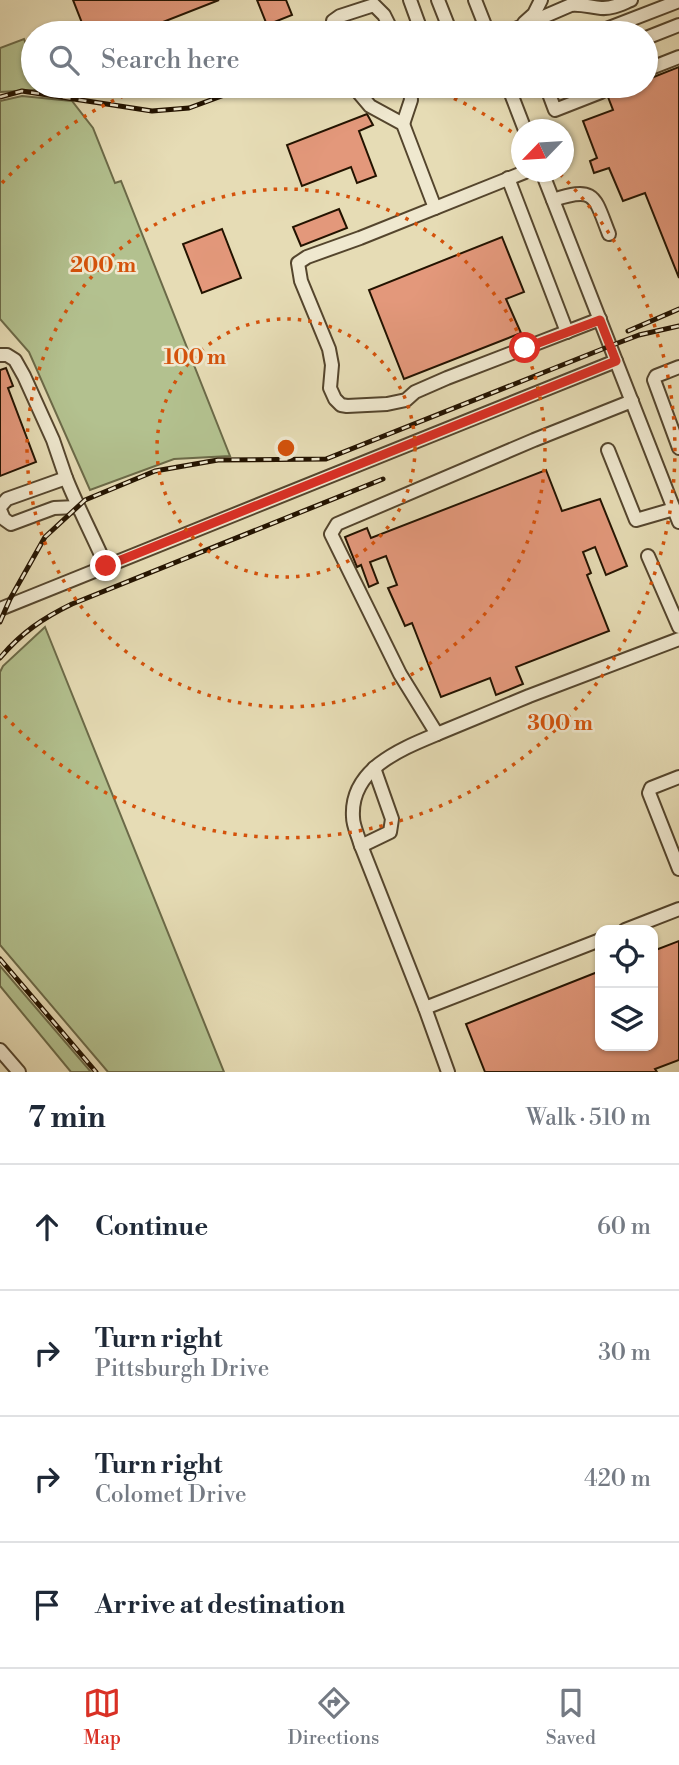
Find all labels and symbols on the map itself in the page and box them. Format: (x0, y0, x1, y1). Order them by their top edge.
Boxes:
north arrow (511, 119, 574, 182)
text: 200 m (70, 253, 136, 279)
route start (509, 332, 540, 363)
text: 100 m (164, 345, 226, 371)
centre of rings (274, 436, 298, 460)
route end (90, 550, 121, 581)
text: 300 m (527, 711, 593, 737)

